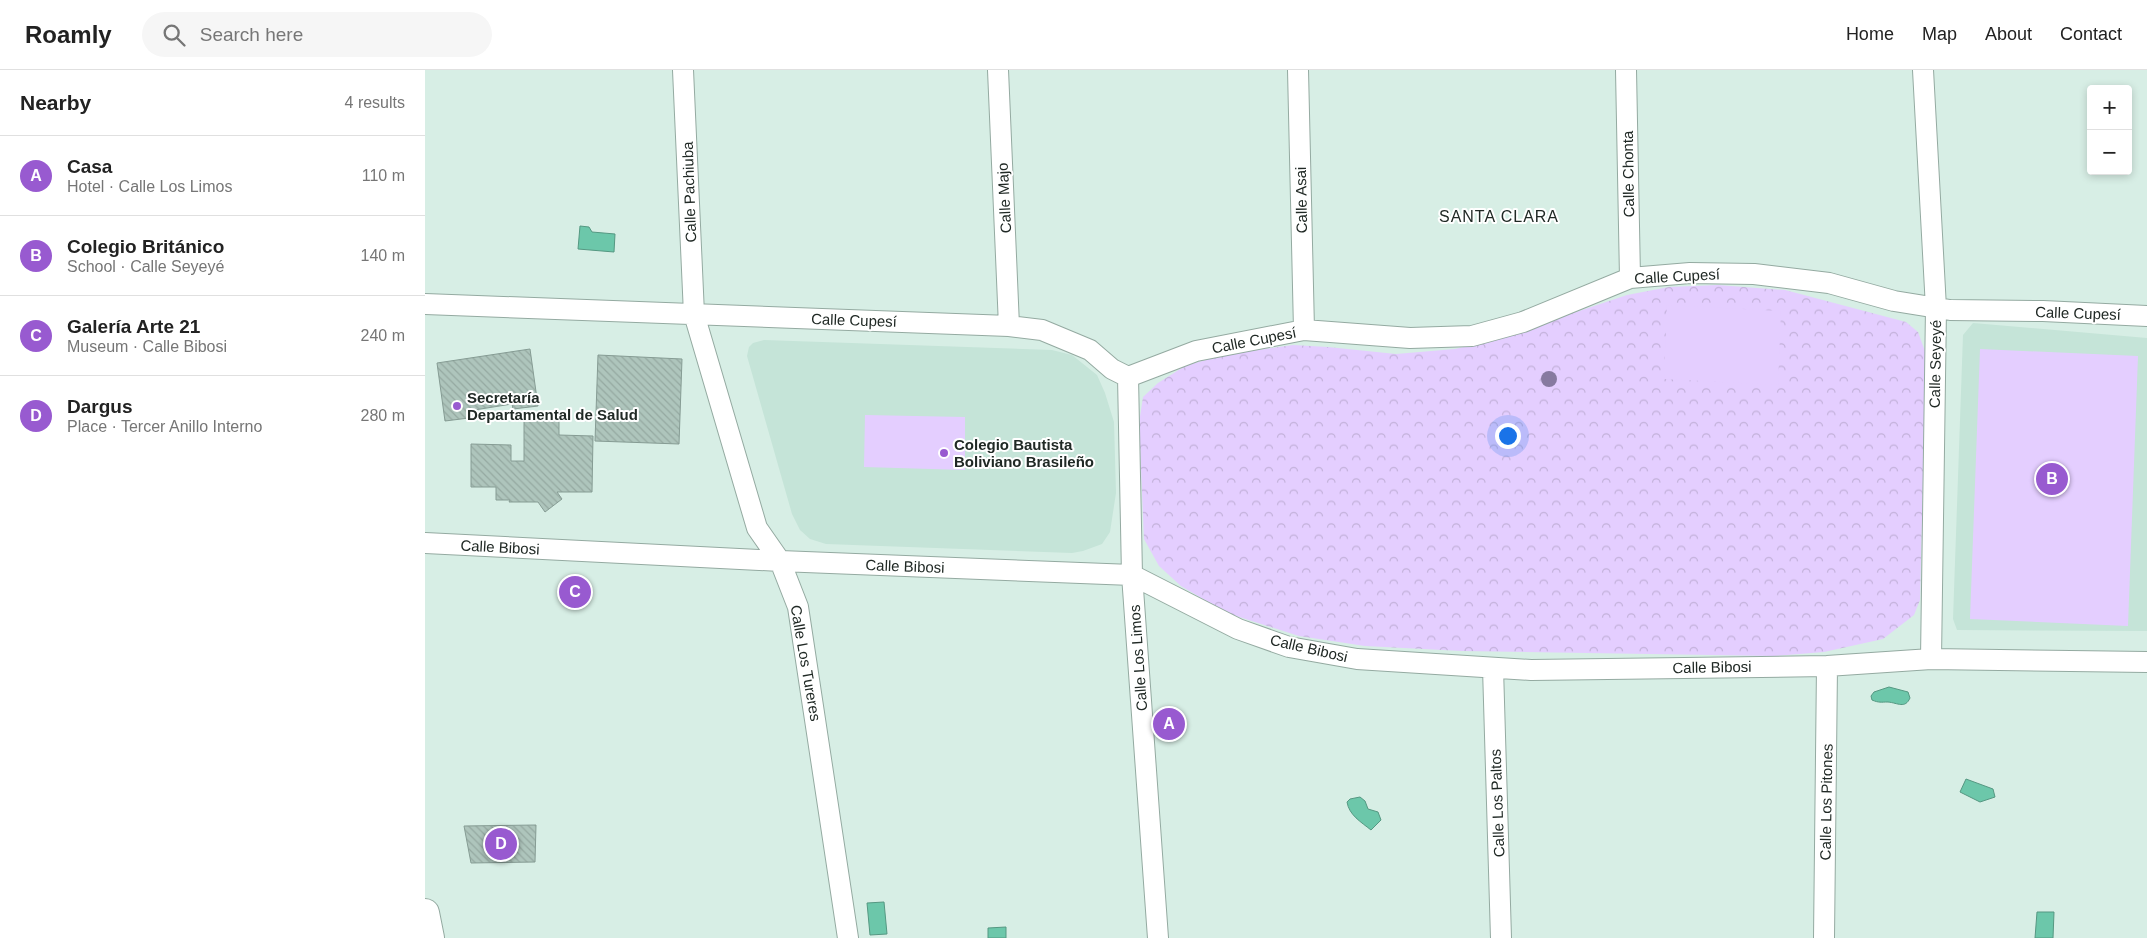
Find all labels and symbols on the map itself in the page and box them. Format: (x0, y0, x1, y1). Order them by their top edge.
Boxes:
street label: Calle Chonta (1619, 130, 1637, 218)
street label: Calle Pachiuba (679, 141, 699, 243)
street label: Calle Majo (994, 162, 1014, 234)
street label: Calle Asai (1292, 167, 1310, 233)
district label: SANTA CLARA (1439, 208, 1559, 225)
street label: Calle Cupesí (1634, 265, 1721, 287)
street label: Calle Cupesí (2035, 303, 2122, 323)
street label: Calle Cupesí (811, 310, 898, 330)
street label: Calle Seyeyé (1926, 320, 1944, 408)
street label: Calle Cupesí (1210, 323, 1299, 357)
place label: Secretaría Departamental de Salud (467, 389, 638, 423)
marker: Secretaría Departamental de Salud (451, 400, 463, 412)
your location (1495, 423, 1521, 449)
place label: Colegio Bautista Boliviano Brasileño (954, 436, 1094, 470)
marker: Colegio Bautista Boliviano Brasileño (938, 447, 950, 459)
pin: B (2036, 460, 2068, 498)
street label: Calle Bibosi (460, 536, 540, 558)
street label: Calle Bibosi (865, 556, 945, 576)
pin: C (559, 573, 591, 611)
street label: Calle Los Tureres (787, 604, 825, 722)
street label: Calle Los Limos (1126, 604, 1150, 712)
street label: Calle Bibosi (1268, 631, 1350, 665)
street label: Calle Bibosi (1672, 658, 1752, 676)
pin: A (1153, 705, 1185, 743)
street label: Calle Los Pitones (1816, 743, 1836, 861)
street label: Calle Los Paltos (1487, 749, 1507, 857)
pin: D (485, 825, 517, 863)

